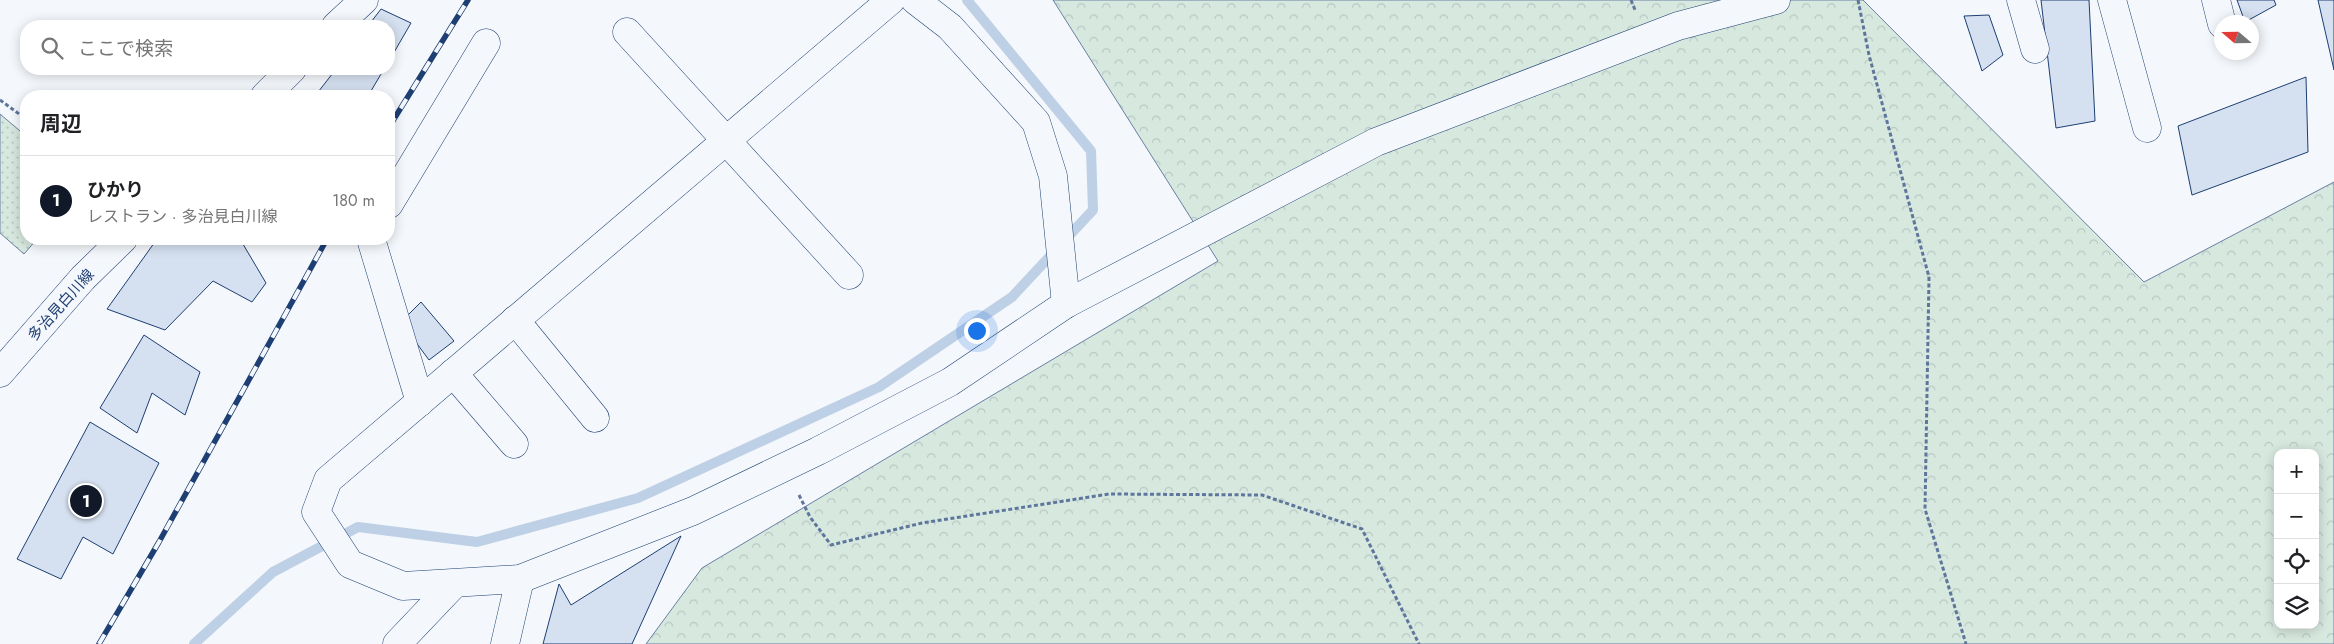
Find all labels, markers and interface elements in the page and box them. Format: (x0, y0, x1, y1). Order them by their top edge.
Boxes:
north arrow (2214, 15, 2259, 60)
search box (20, 20, 395, 75)
icon: search (38, 34, 66, 62)
text: ここで検索 (78, 35, 173, 62)
text: 周辺 (40, 109, 82, 139)
text: ひかり (87, 176, 144, 203)
text: 1 (52, 189, 60, 212)
text: 180 m (332, 189, 375, 212)
text: レストラン · 多治見白川線 (87, 205, 277, 228)
street label: 多治見白川線 (23, 264, 99, 346)
your location (964, 318, 990, 344)
map controls (2274, 449, 2319, 629)
button: + (2274, 449, 2319, 494)
pin: 1 (70, 482, 102, 520)
button: − (2274, 494, 2319, 539)
button: locate (2274, 539, 2319, 584)
button: layers (2274, 584, 2319, 629)

